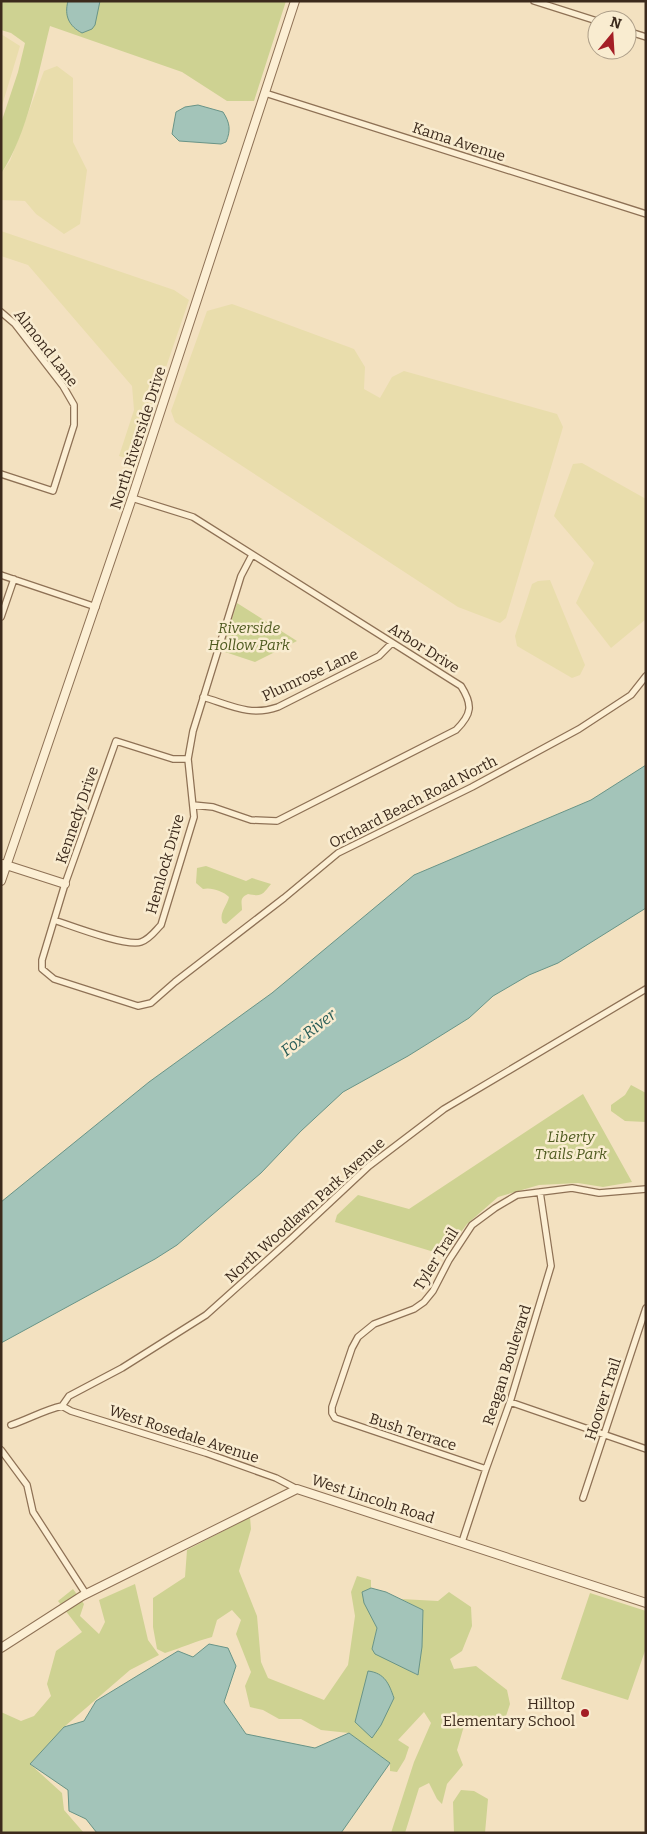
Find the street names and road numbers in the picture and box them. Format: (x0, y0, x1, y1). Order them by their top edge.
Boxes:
street label: Kama Avenue (410, 119, 508, 165)
street label: Almond Lane (10, 306, 82, 390)
street label: North Riverside Drive (106, 364, 170, 512)
street label: Arbor Drive (385, 619, 463, 677)
street label: Plumrose Lane (259, 645, 361, 705)
street label: Orchard Beach Road North (326, 752, 500, 852)
street label: Kennedy Drive (52, 764, 102, 866)
street label: Hemlock Drive (142, 812, 188, 916)
street label: North Woodlawn Park Avenue (221, 1134, 389, 1286)
street label: Tyler Trail (410, 1224, 462, 1294)
street label: Reagan Boulevard (479, 1302, 535, 1427)
street label: Hoover Trail (581, 1355, 625, 1443)
street label: West Rosedale Avenue (107, 1401, 261, 1467)
street label: Bush Terrace (367, 1409, 459, 1455)
street label: West Lincoln Road (309, 1471, 437, 1527)

